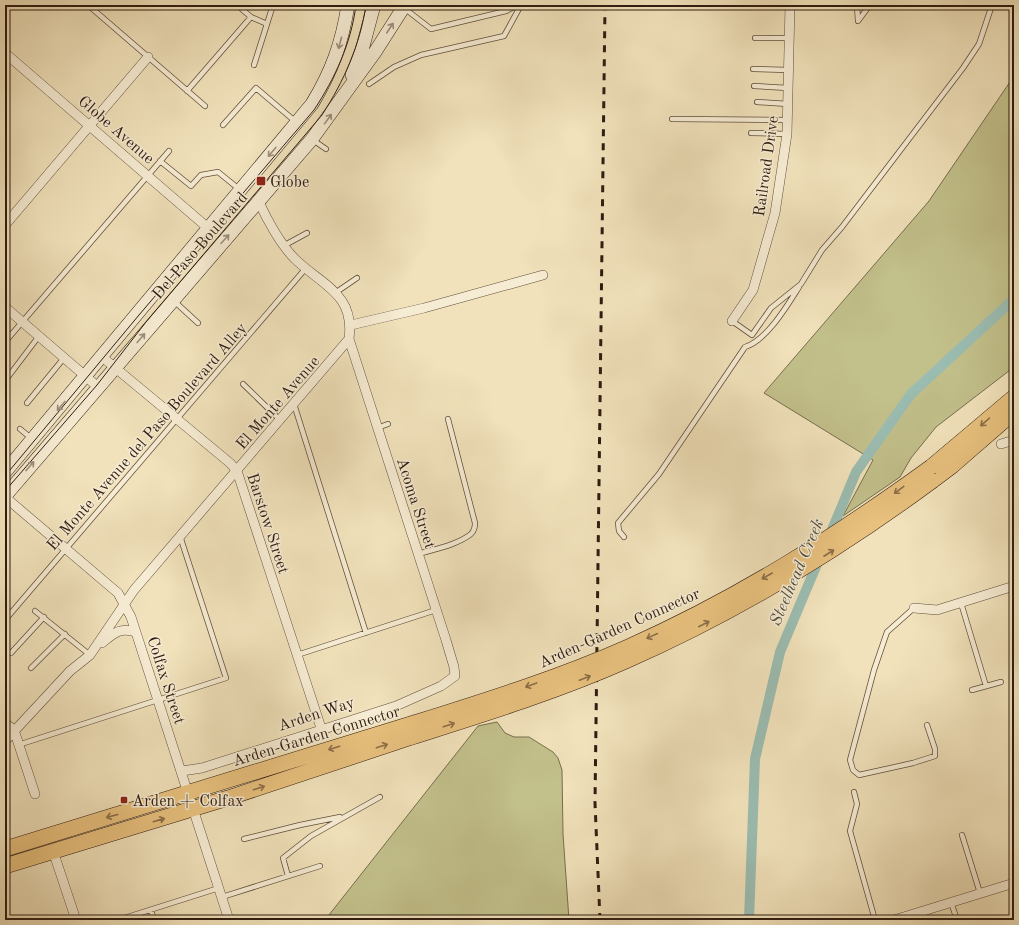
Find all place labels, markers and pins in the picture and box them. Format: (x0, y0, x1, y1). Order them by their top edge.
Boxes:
marker: Globe (255, 175, 267, 187)
place label: Globe (270, 175, 309, 191)
place label: Arden + Colfax (132, 794, 244, 810)
marker: Arden + Colfax (119, 795, 129, 805)

